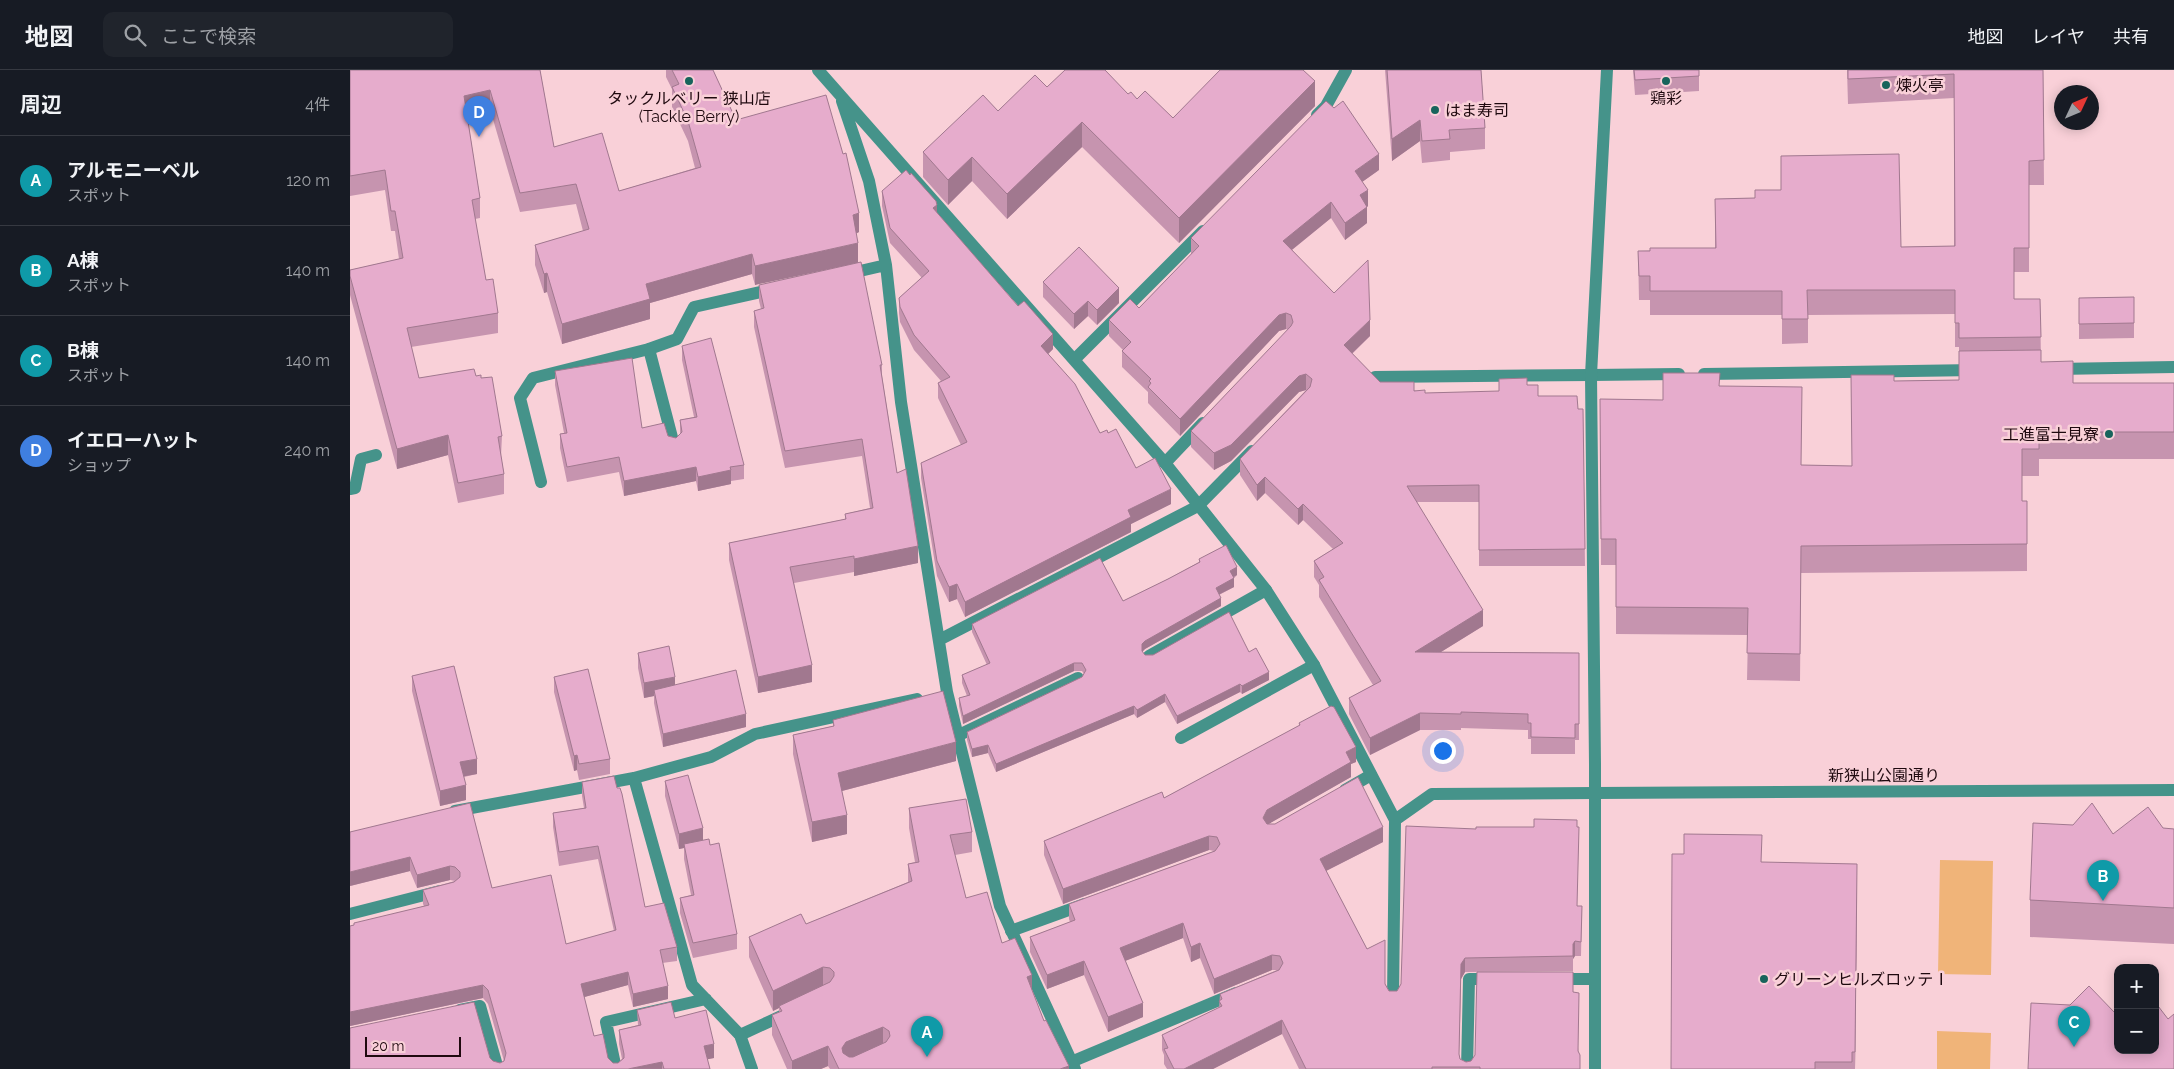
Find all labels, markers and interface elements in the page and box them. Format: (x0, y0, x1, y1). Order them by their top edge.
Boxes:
search box (103, 12, 453, 57)
icon: search (121, 21, 149, 49)
text: 地図 (25, 22, 73, 51)
text: ここで検索 (161, 25, 256, 47)
text: 地図 (1968, 26, 2004, 47)
text: レイヤ (2032, 26, 2085, 47)
text: 共有 (2113, 26, 2149, 47)
marker: タックルベリー 狭山店 (Tackle Berry) (683, 75, 695, 87)
marker: 鶏彩 (1660, 75, 1672, 87)
place label: 煉火亭 (1896, 76, 1944, 95)
marker: 煉火亭 (1880, 79, 1892, 91)
north arrow (2054, 85, 2099, 130)
place label: タックルベリー 狭山店 (Tackle Berry) (607, 89, 771, 126)
place label: 鶏彩 (1650, 89, 1682, 108)
text: 周辺 (20, 92, 62, 117)
text: 4件 (305, 95, 330, 114)
pin: D (463, 96, 495, 137)
place label: はま寿司 (1445, 101, 1509, 120)
marker: はま寿司 (1429, 104, 1441, 116)
text: アルモニーベル (67, 159, 200, 181)
text: A (31, 171, 41, 190)
text: 120 m (286, 171, 330, 190)
text: スポット (67, 186, 131, 205)
text: A棟 (67, 249, 99, 271)
text: B (31, 261, 41, 280)
text: 140 m (286, 261, 330, 280)
text: スポット (67, 276, 131, 295)
text: B棟 (67, 339, 99, 361)
text: C (31, 351, 41, 370)
text: 140 m (286, 351, 330, 370)
text: スポット (67, 366, 131, 385)
place label: 工進富士見寮 (2003, 425, 2099, 444)
marker: 工進富士見寮 (2103, 428, 2115, 440)
text: イエローハット (67, 429, 199, 451)
text: D (30, 441, 42, 460)
text: 240 m (284, 441, 330, 460)
text: ショップ (67, 456, 131, 475)
your location (1430, 738, 1456, 764)
street label: 新狭山公園通り (1828, 766, 1940, 785)
pin: B (2087, 860, 2119, 901)
map controls (2114, 964, 2159, 1054)
button: + (2114, 964, 2159, 1009)
place label: グリーンヒルズロッテⅠ (1774, 970, 1949, 989)
marker: グリーンヒルズロッテⅠ (1758, 973, 1770, 985)
pin: C (2058, 1006, 2090, 1047)
button: − (2114, 1009, 2159, 1054)
pin: A (911, 1016, 943, 1057)
scale bar (365, 1034, 461, 1057)
text: 20 m (372, 1038, 404, 1054)

